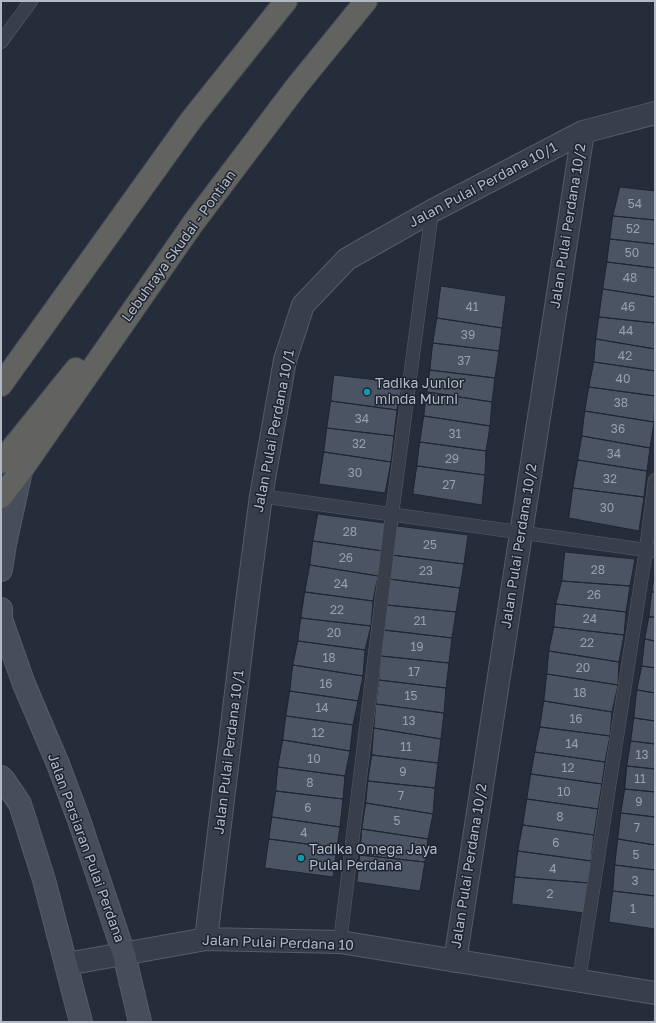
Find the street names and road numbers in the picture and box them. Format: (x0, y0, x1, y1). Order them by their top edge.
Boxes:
street label: Jalan Pulai Perdana 10/1 (406, 139, 560, 231)
street label: Jalan Pulai Perdana 10/2 (547, 142, 589, 310)
street label: Lebuhraya Skudai - Pontian (118, 167, 240, 325)
street label: Jalan Pulai Perdana 10/1 (250, 348, 298, 514)
street label: Jalan Pulai Perdana 10/2 (498, 462, 540, 630)
street label: Jalan Pulai Perdana 10/1 (211, 669, 247, 835)
street label: Jalan Persiaran Pulai Perdana (44, 751, 128, 945)
street label: Jalan Pulai Perdana 10/2 (448, 782, 490, 950)
street label: Jalan Pulai Perdana 10 (202, 932, 354, 954)

